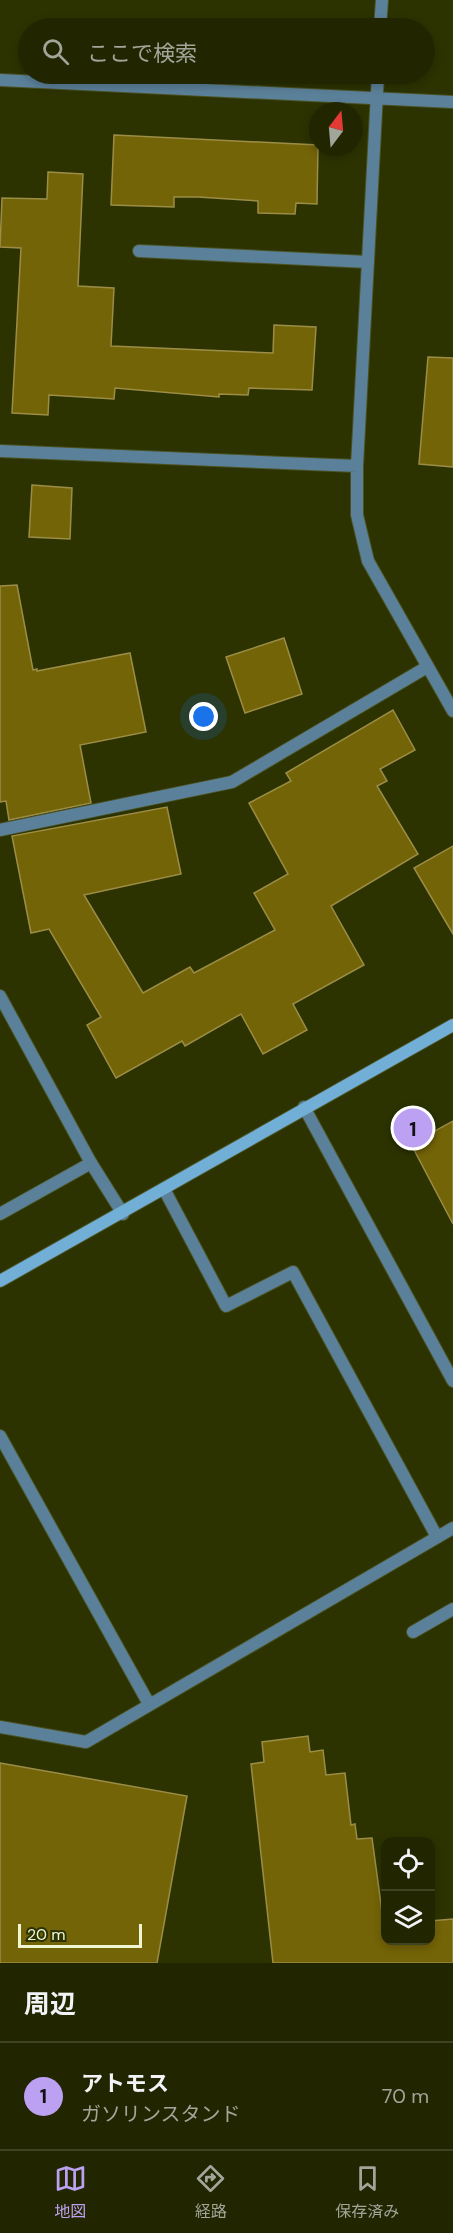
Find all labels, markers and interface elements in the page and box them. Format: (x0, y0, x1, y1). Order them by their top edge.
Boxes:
search box (18, 18, 435, 84)
icon: search (39, 35, 72, 68)
text: ここで検索 (87, 39, 197, 68)
north arrow (309, 102, 363, 156)
your location (189, 702, 218, 731)
pin: 1 (394, 1106, 432, 1150)
map controls (381, 1837, 435, 1945)
button: locate (381, 1837, 435, 1891)
button: layers (381, 1891, 435, 1945)
scale bar (18, 1921, 142, 1948)
text: 20 m (27, 1924, 66, 1945)
text: 周辺 (24, 1987, 76, 2021)
text: アトモス (81, 2069, 169, 2098)
text: 1 (40, 2083, 47, 2109)
text: 70 m (382, 2083, 429, 2109)
text: ガソリンスタンド (81, 2101, 241, 2127)
tab: 地図 (54, 2162, 87, 2222)
tab: 経路 (194, 2162, 227, 2222)
tab: 保存済み (335, 2162, 399, 2222)

